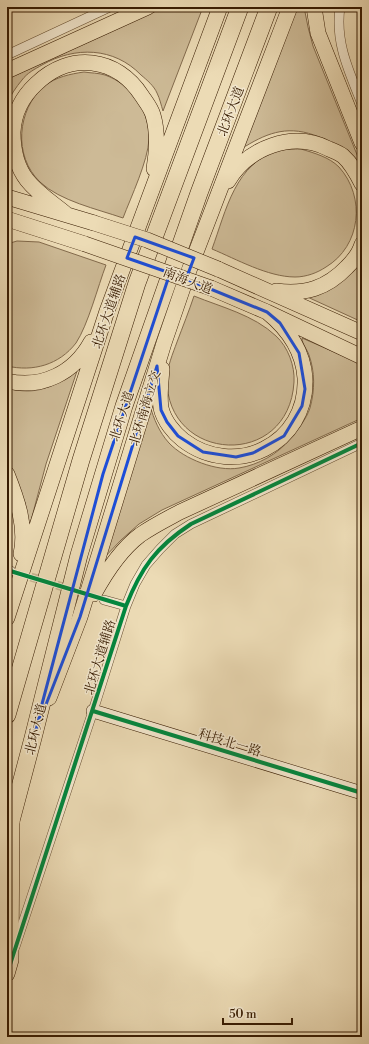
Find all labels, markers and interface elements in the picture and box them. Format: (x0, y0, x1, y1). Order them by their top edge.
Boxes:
street label: 北环大道 (214, 84, 248, 139)
street label: 南海大道 (160, 264, 215, 298)
street label: 北环大道辅路 (89, 272, 129, 351)
street label: 北环南海立交 (126, 369, 164, 448)
street label: 北环大道 (106, 389, 138, 444)
street label: 北环大道辅路 (81, 618, 119, 697)
street label: 北环大道 (22, 702, 50, 756)
street label: 科技北一路 (196, 726, 263, 760)
scale bar (223, 1000, 292, 1026)
text: 50 m (229, 1007, 257, 1022)

